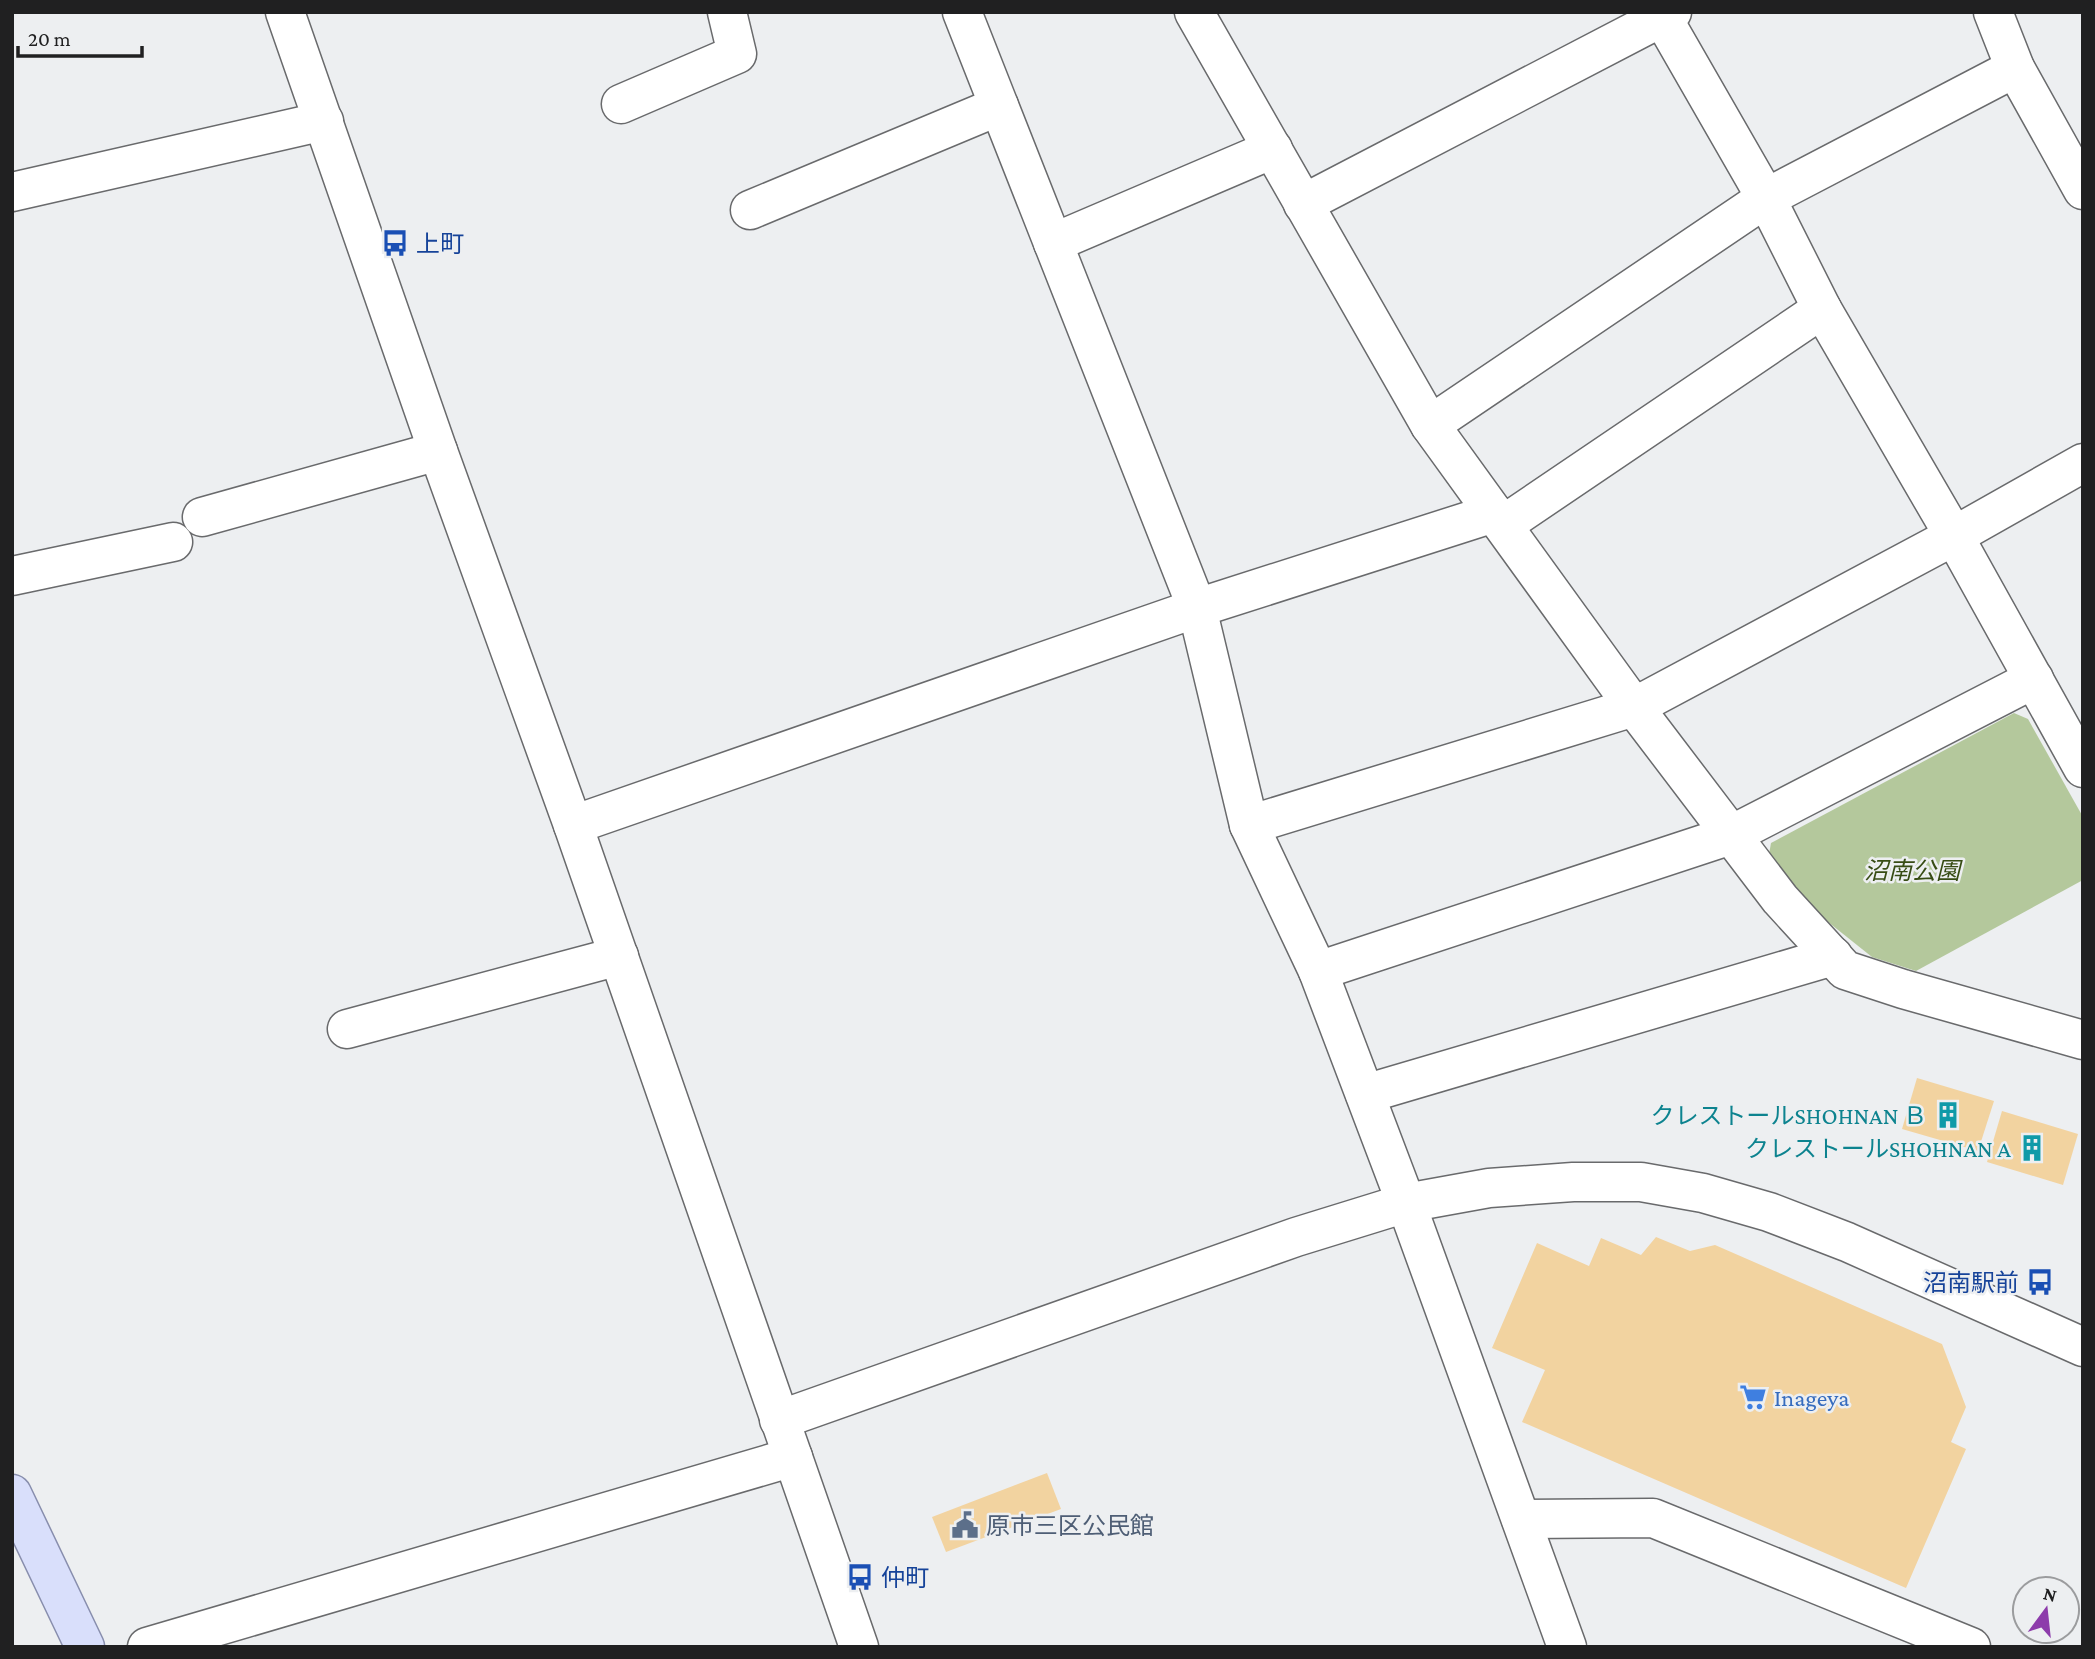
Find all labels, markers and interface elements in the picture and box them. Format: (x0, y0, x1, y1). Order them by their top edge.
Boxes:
scale bar (18, 14, 142, 58)
text: 20 m (28, 27, 71, 51)
bus stop icon: 上町 (380, 228, 410, 258)
place label: 上町 (416, 230, 464, 257)
park label: 沼南公園 (1864, 857, 1963, 884)
building icon: クレストールSHOHNAN Ｂ (1933, 1100, 1963, 1130)
place label: クレストールSHOHNAN Ｂ (1651, 1102, 1927, 1129)
building icon: クレストールSHOHNAN A (2017, 1133, 2047, 1163)
place label: クレストールSHOHNAN A (1745, 1135, 2011, 1162)
bus stop icon: 沼南駅前 (2025, 1267, 2055, 1297)
place label: 沼南駅前 (1923, 1269, 2019, 1296)
supermarket icon: Inageya (1738, 1382, 1768, 1412)
place label: Inageya (1774, 1384, 1849, 1411)
public building icon: 原市三区公民館 (950, 1510, 980, 1540)
place label: 原市三区公民館 (986, 1512, 1154, 1539)
bus stop icon: 仲町 (845, 1562, 875, 1592)
place label: 仲町 (881, 1564, 929, 1591)
north arrow (2011, 1575, 2081, 1645)
text: N (2041, 1582, 2059, 1606)

